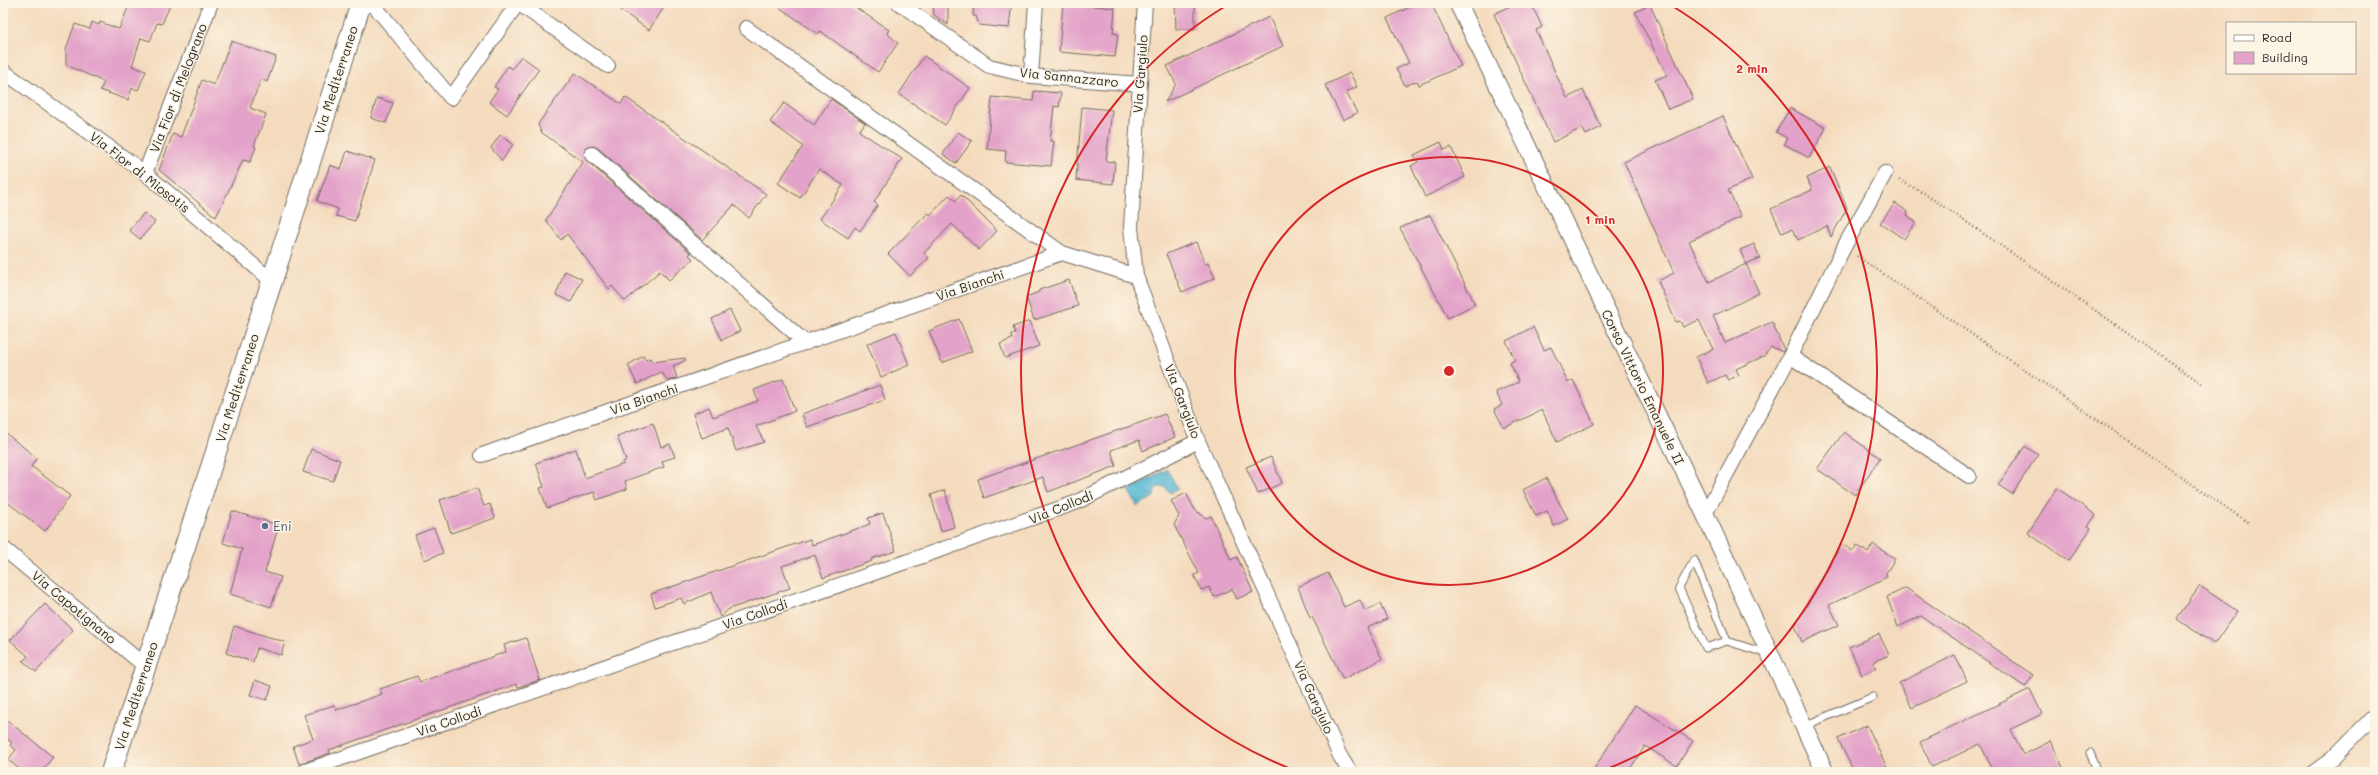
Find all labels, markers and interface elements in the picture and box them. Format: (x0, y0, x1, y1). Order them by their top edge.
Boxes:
street label: Via Fior di Melograno (145, 21, 210, 155)
legend (2226, 22, 2356, 74)
street label: Via Mediterraneo (310, 23, 361, 136)
text: Road (2262, 29, 2292, 45)
street label: Via Gargiulo (1128, 34, 1151, 114)
text: Building (2262, 49, 2308, 65)
text: 2 min (1736, 60, 1768, 76)
street label: Via Sannazzaro (1019, 63, 1120, 90)
street label: Via Fior di Miosotis (87, 127, 194, 216)
text: 1 min (1585, 211, 1615, 227)
street label: Via Bianchi (934, 265, 1006, 304)
street label: Corso Vittorio Emanuele II (1598, 306, 1689, 467)
street label: Via Mediterraneo (211, 331, 262, 444)
street label: Via Gargiulo (1161, 361, 1206, 441)
centre of rings (1442, 364, 1456, 378)
street label: Via Bianchi (608, 379, 680, 418)
street label: Via Collodi (1026, 486, 1096, 527)
place label: Eni (273, 517, 292, 534)
marker: Eni (260, 521, 270, 531)
street label: Via Capotignano (29, 566, 120, 647)
street label: Via Collodi (720, 594, 790, 633)
street label: Via Mediterraneo (110, 639, 161, 752)
street label: Via Gargiulo (1291, 657, 1338, 736)
street label: Via Collodi (414, 701, 484, 740)

